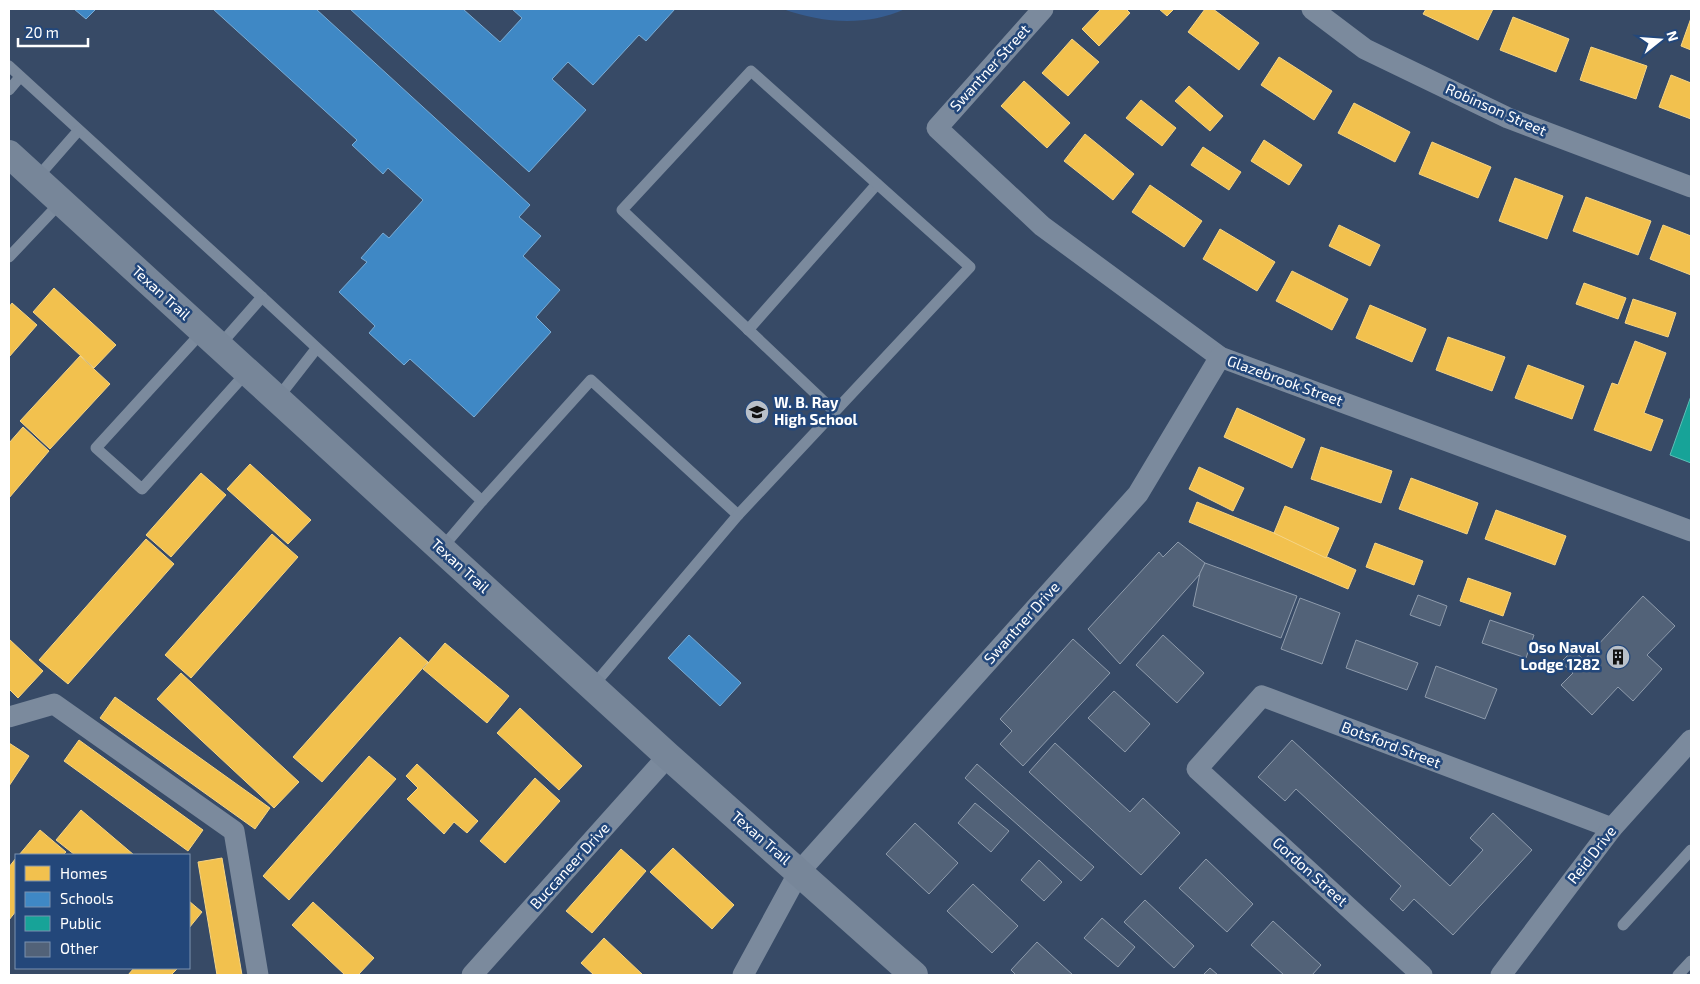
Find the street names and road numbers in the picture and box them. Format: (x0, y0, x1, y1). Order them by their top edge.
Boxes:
street label: Swantner Street (945, 20, 1033, 115)
street label: Robinson Street (1443, 79, 1550, 140)
street label: Texan Trail (129, 261, 195, 324)
street label: Glazebrook Street (1225, 351, 1346, 409)
street label: Texan Trail (428, 534, 494, 597)
street label: Swantner Drive (980, 577, 1063, 667)
street label: Botsford Street (1339, 717, 1444, 771)
street label: Texan Trail (728, 807, 795, 868)
street label: Buccaneer Drive (526, 818, 613, 912)
street label: Reid Drive (1563, 822, 1619, 887)
street label: Gordon Street (1269, 833, 1352, 910)

